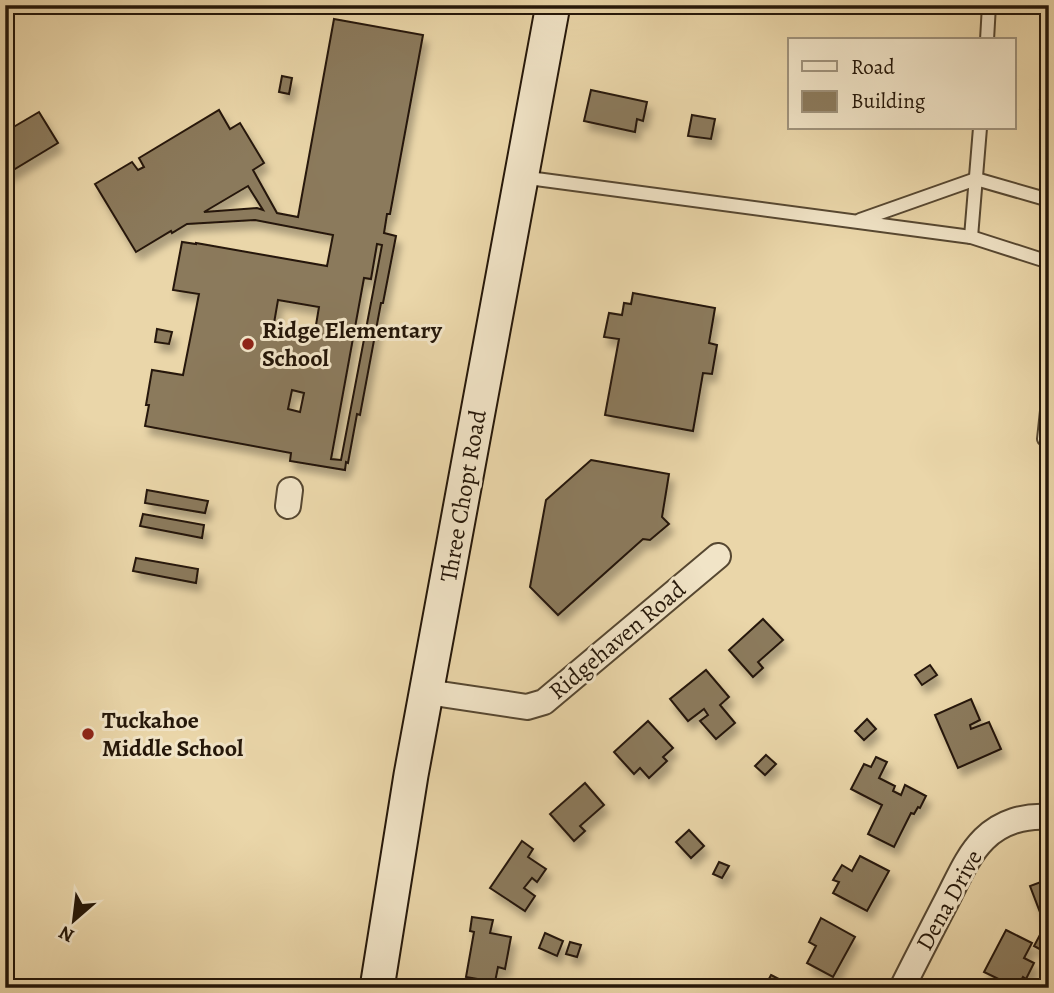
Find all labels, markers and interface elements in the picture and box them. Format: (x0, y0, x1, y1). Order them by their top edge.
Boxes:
legend (788, 38, 1016, 130)
text: Road (851, 53, 895, 81)
text: Building (851, 87, 926, 115)
place label: Ridge Elementary School (262, 314, 443, 374)
marker: Ridge Elementary School (240, 336, 256, 352)
street label: Three Chopt Road (432, 407, 494, 584)
street label: Ridgehaven Road (542, 573, 692, 707)
place label: Tuckahoe Middle School (102, 704, 244, 764)
marker: Tuckahoe Middle School (80, 726, 96, 742)
street label: Dena Drive (908, 844, 990, 956)
north arrow (38, 884, 108, 954)
text: N (54, 919, 79, 949)

